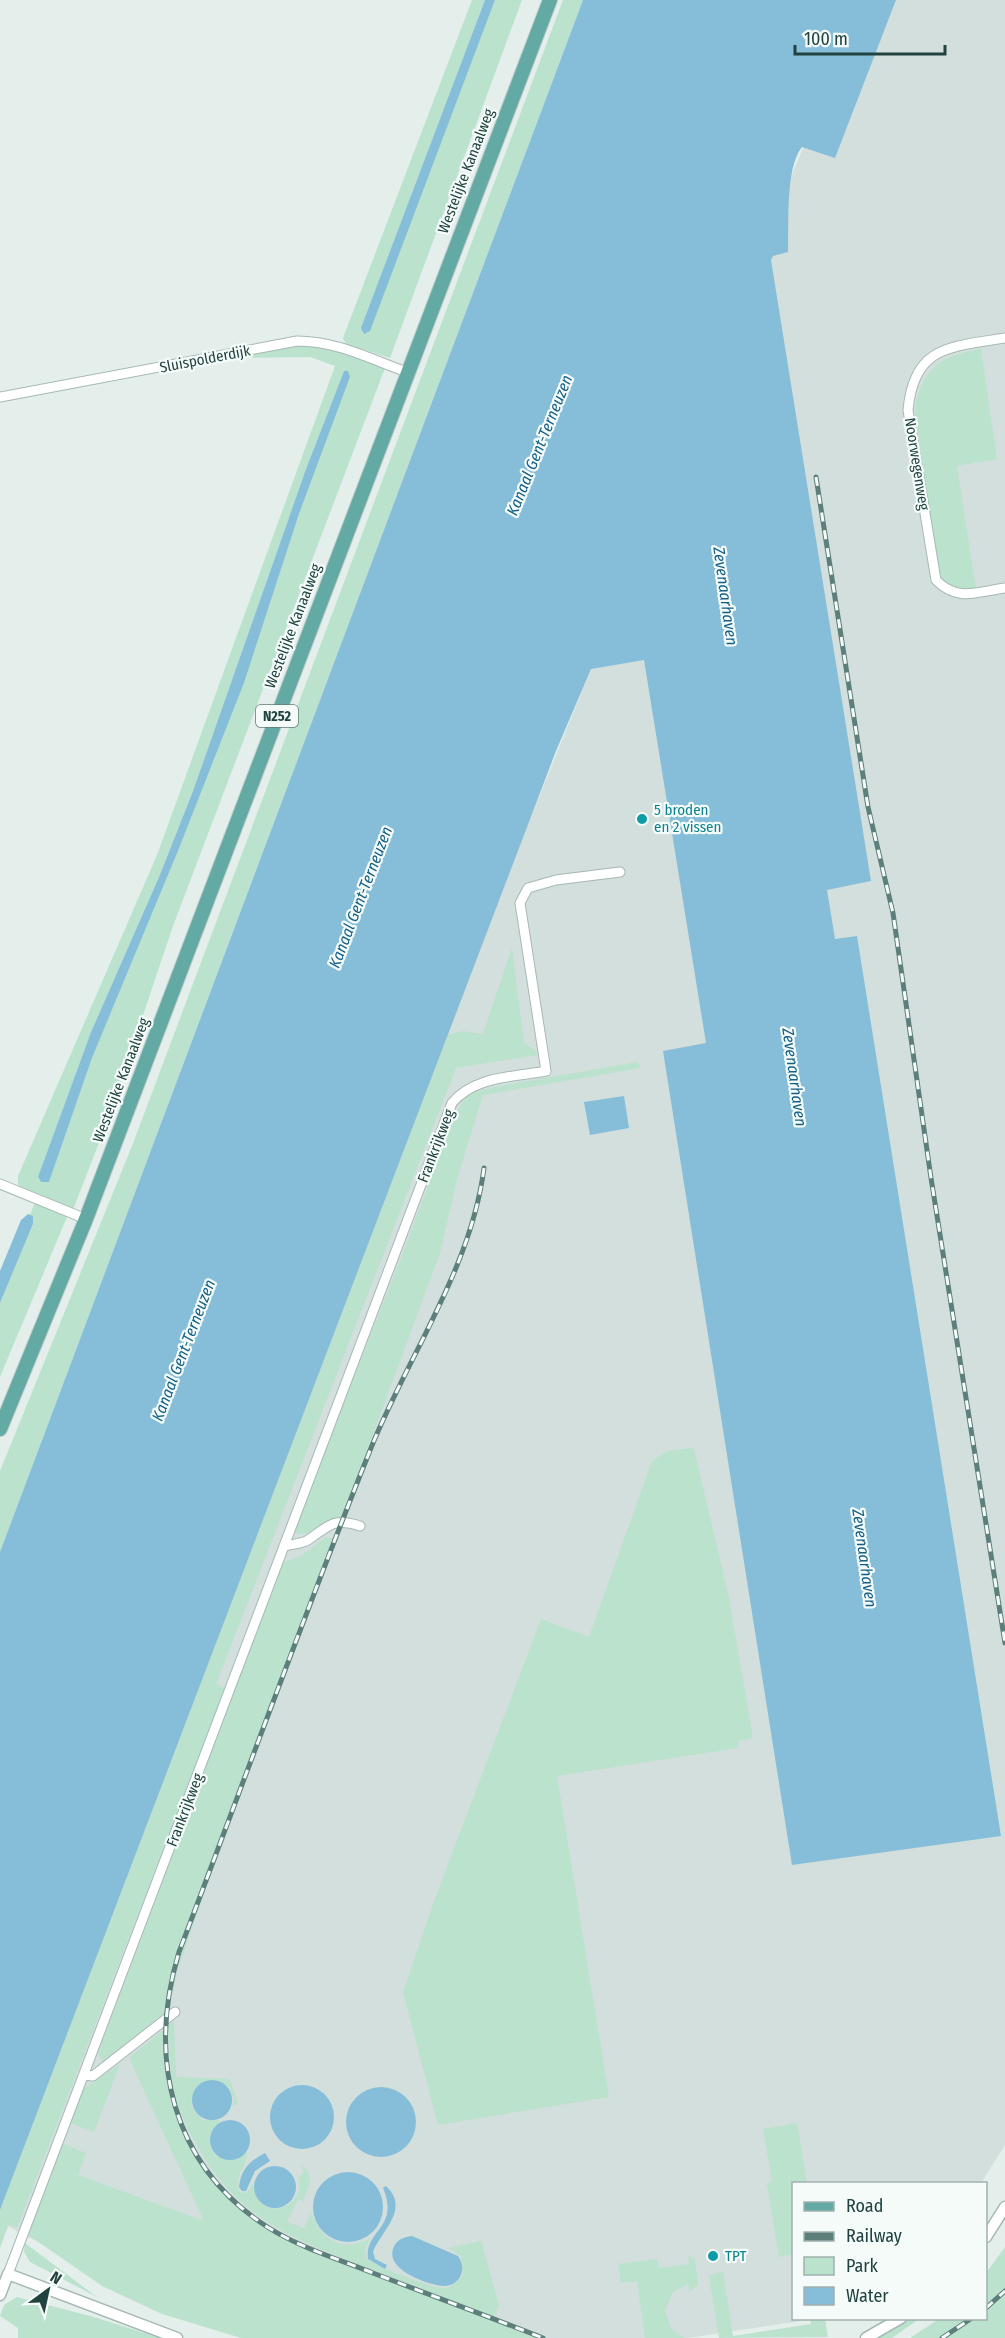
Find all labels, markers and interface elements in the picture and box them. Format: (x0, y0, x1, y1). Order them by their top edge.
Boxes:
scale bar (795, 18, 945, 56)
text: 100 m (804, 28, 848, 50)
street label: Westelijke Kanaalweg (434, 106, 498, 236)
street label: Sluispolderdijk (158, 341, 252, 377)
water label: Kanaal Gent-Terneuzen (503, 372, 576, 518)
street label: Noorwegenweg (901, 416, 933, 512)
water label: Zevenaarhaven (709, 545, 742, 647)
street label: Westelijke Kanaalweg (261, 561, 325, 691)
road number: N252 (256, 705, 298, 727)
place label: 5 broden en 2 vissen (654, 801, 721, 836)
marker: 5 broden en 2 vissen (635, 812, 649, 826)
water label: Kanaal Gent-Terneuzen (325, 824, 396, 971)
street label: Westelijke Kanaalweg (89, 1015, 153, 1145)
water label: Zevenaarhaven (778, 1026, 811, 1128)
street label: Frankrijkweg (414, 1107, 458, 1185)
water label: Kanaal Gent-Terneuzen (148, 1277, 219, 1424)
water label: Zevenaarhaven (848, 1507, 881, 1609)
street label: Frankrijkweg (163, 1771, 207, 1849)
legend (792, 2182, 987, 2320)
text: Road (846, 2195, 883, 2217)
text: Railway (846, 2225, 902, 2247)
place label: TPT (725, 2247, 746, 2265)
marker: TPT (706, 2249, 720, 2263)
text: Park (846, 2255, 879, 2277)
north arrow (18, 2260, 78, 2320)
text: N (47, 2267, 65, 2288)
text: Water (846, 2285, 889, 2307)

